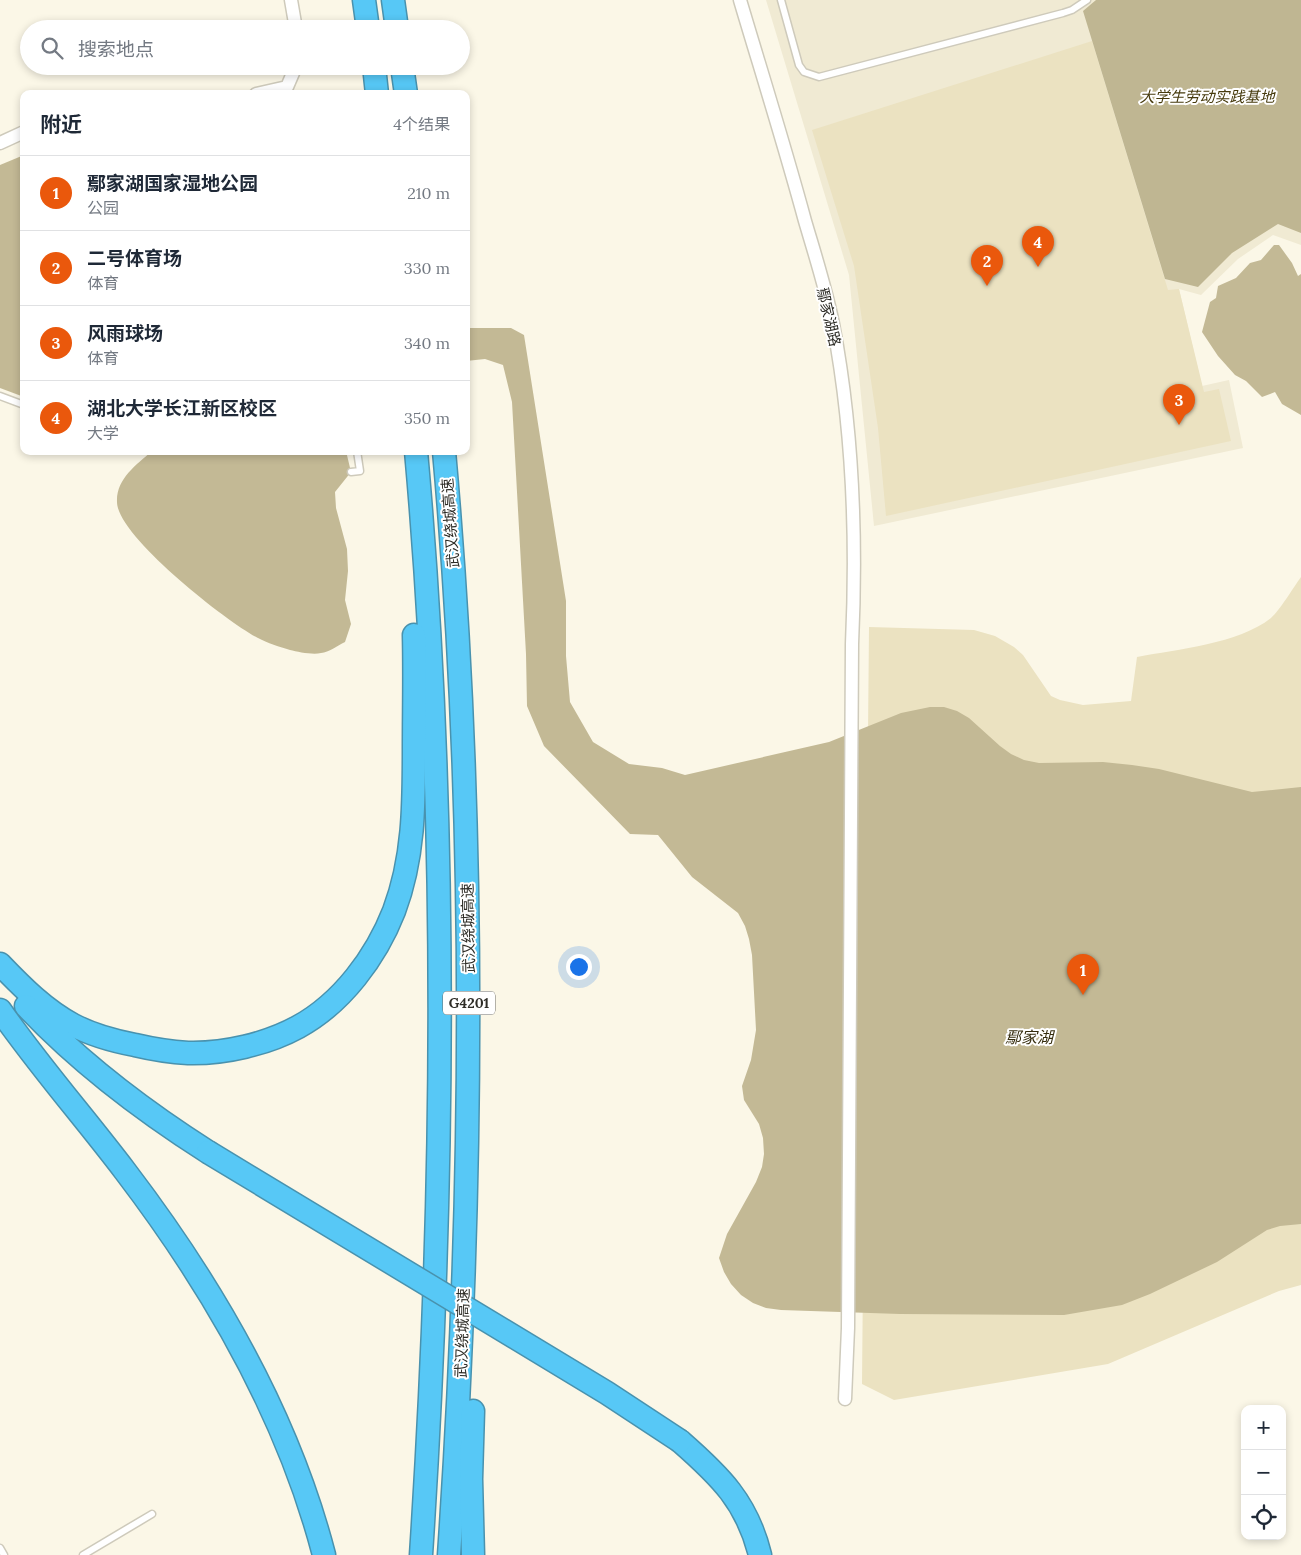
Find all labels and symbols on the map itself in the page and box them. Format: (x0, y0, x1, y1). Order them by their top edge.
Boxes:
park label: 大学生劳动实践基地 (1139, 87, 1276, 106)
pin: 4 (1022, 226, 1054, 267)
pin: 2 (971, 245, 1003, 286)
street label: 鄢家湖路 (813, 286, 845, 348)
pin: 3 (1163, 384, 1195, 425)
street label: 武汉绕城高速 (437, 477, 463, 569)
street label: 武汉绕城高速 (458, 883, 478, 973)
your location (566, 954, 592, 980)
pin: 1 (1067, 954, 1099, 995)
road number: G4201 (443, 991, 495, 1014)
water label: 鄢家湖 (1005, 1027, 1056, 1047)
street label: 武汉绕城高速 (451, 1288, 473, 1378)

